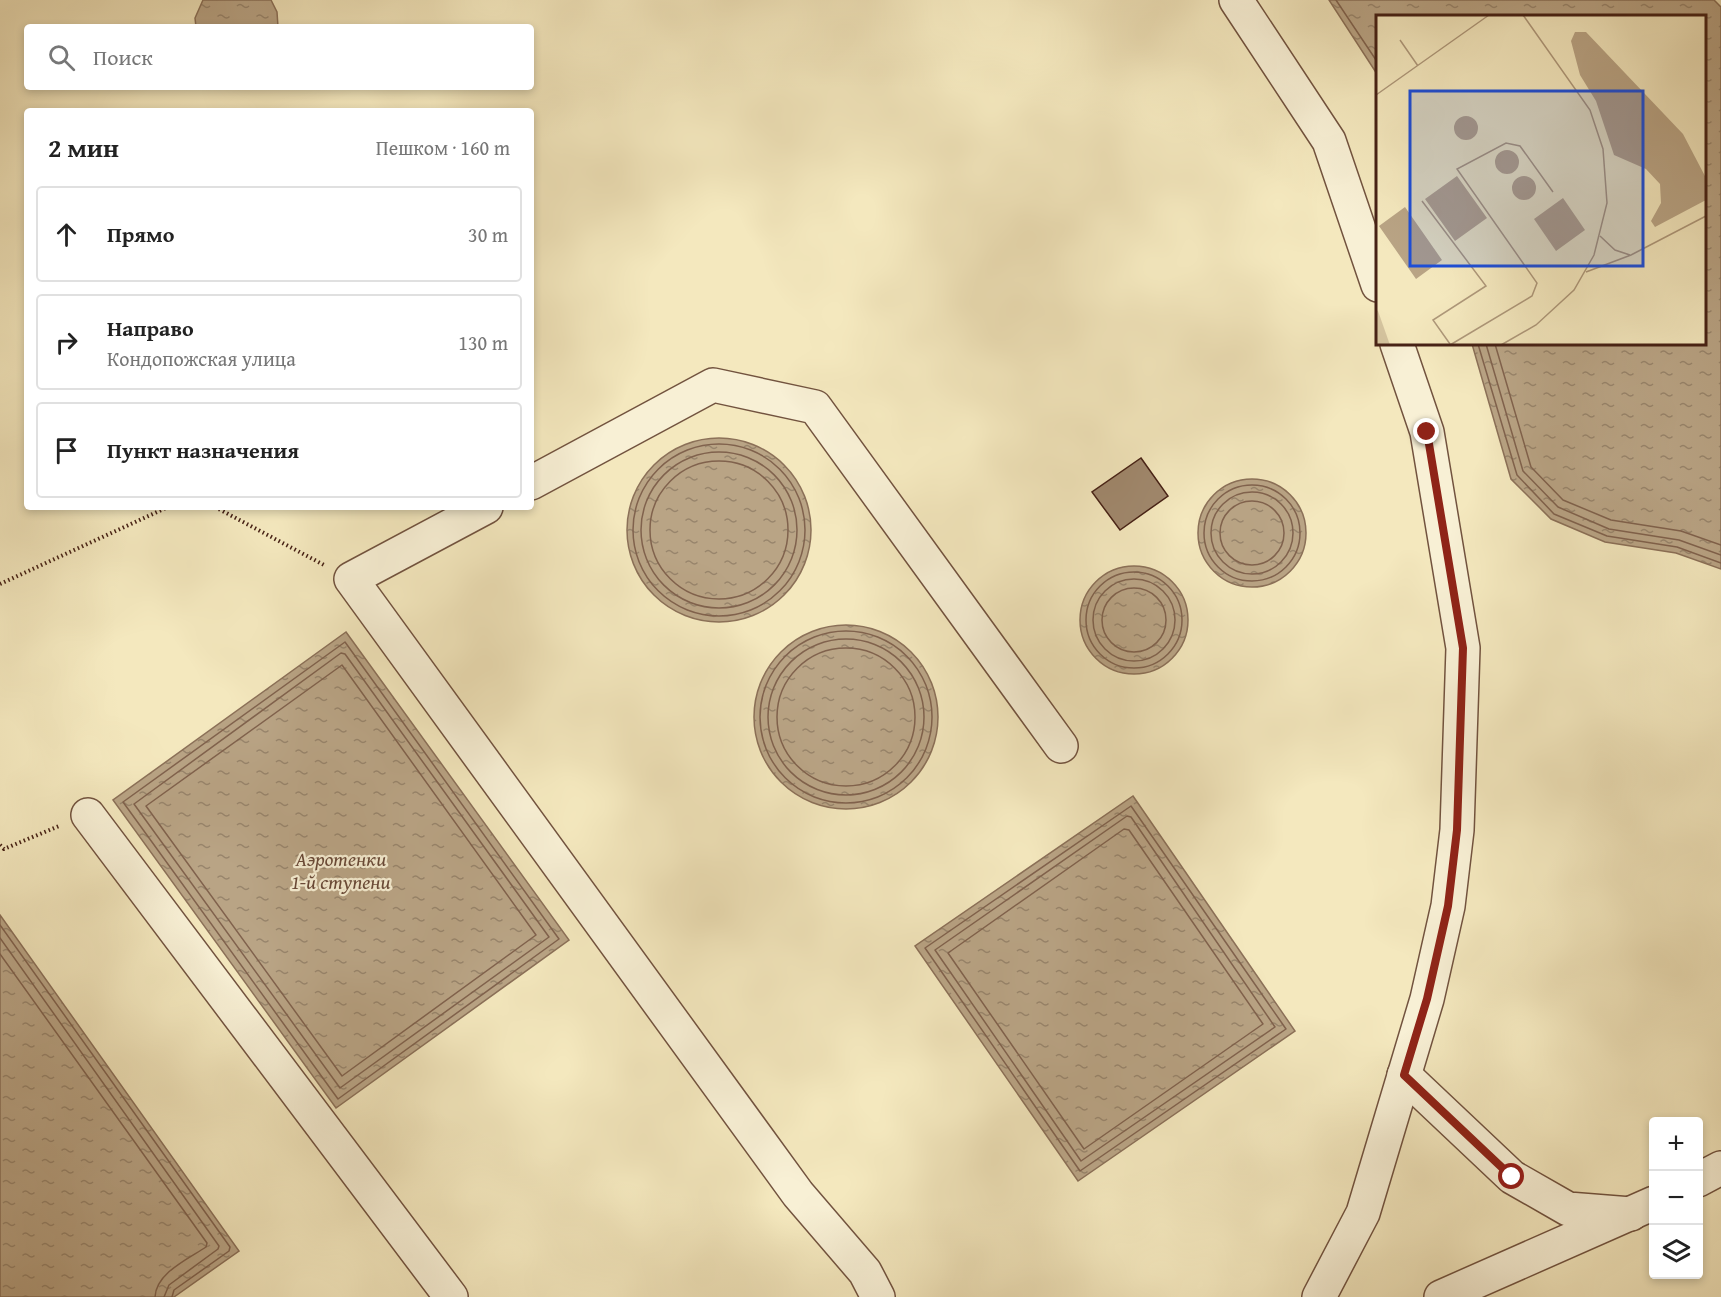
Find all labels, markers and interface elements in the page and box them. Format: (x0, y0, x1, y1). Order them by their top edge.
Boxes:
inset map (1376, 15, 1706, 345)
search box (24, 24, 534, 90)
icon: search (45, 41, 78, 74)
text: Поиск (93, 41, 153, 73)
text: 2 мин (48, 128, 119, 167)
text: Пешком · 160 m (376, 133, 510, 162)
icon: ahead (50, 218, 83, 251)
text: Прямо (107, 218, 174, 250)
text: 30 m (468, 220, 508, 249)
text: Направо (107, 312, 194, 344)
icon: right (50, 326, 83, 359)
text: 130 m (458, 328, 508, 357)
text: Кондопожская улица (107, 344, 296, 373)
route end (1413, 418, 1439, 444)
icon: arrive (50, 434, 83, 467)
text: Пункт назначения (107, 434, 299, 466)
water label: Аэротенки 1-й ступени (291, 844, 391, 896)
map controls (1649, 1117, 1703, 1279)
button: + (1649, 1117, 1703, 1171)
route start (1498, 1163, 1524, 1189)
button: − (1649, 1171, 1703, 1225)
button: layers (1649, 1225, 1703, 1279)

